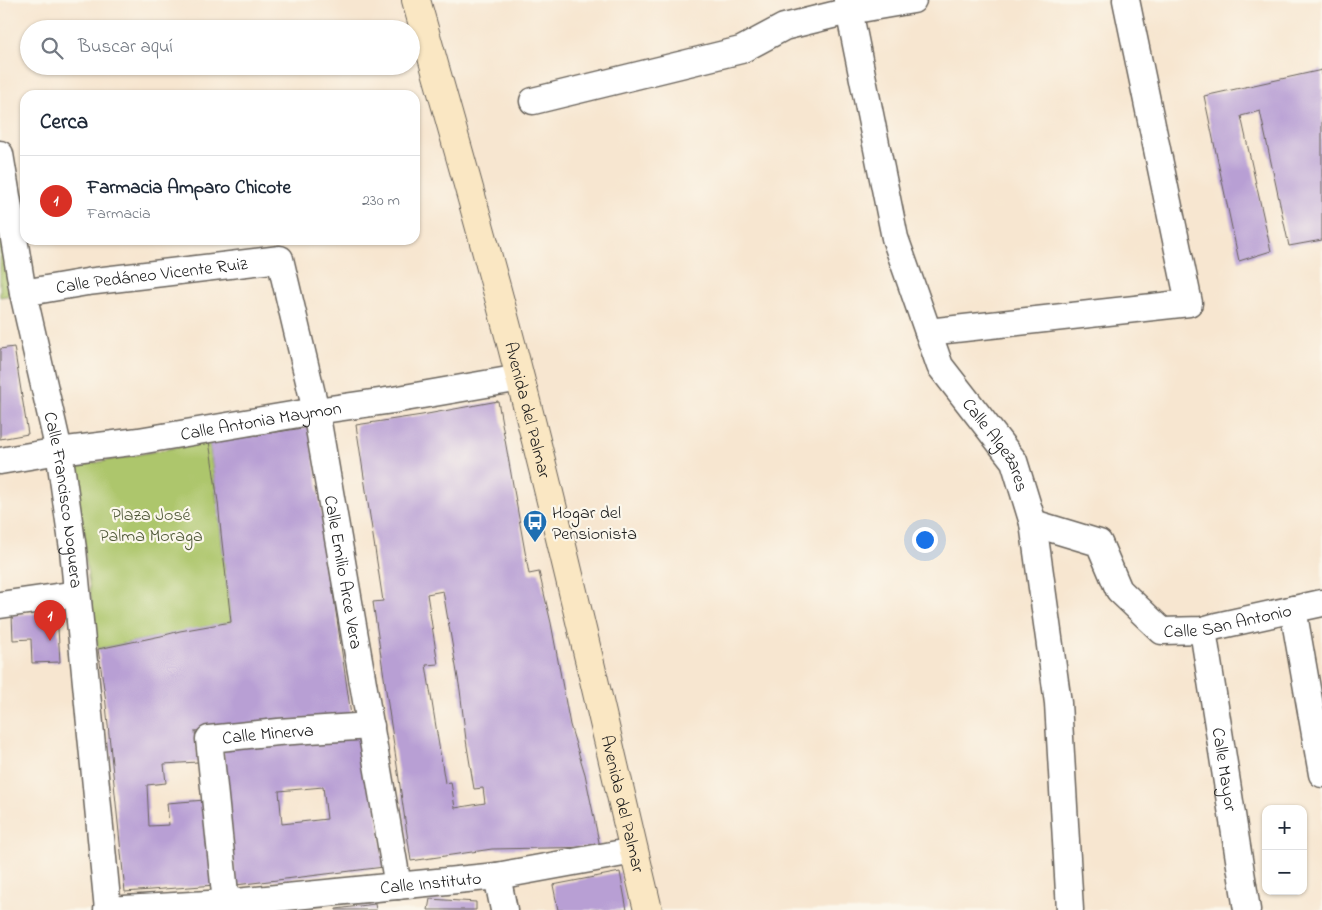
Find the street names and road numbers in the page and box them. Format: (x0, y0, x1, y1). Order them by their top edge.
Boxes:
street label: Calle Pedáneo Vicente Ruiz (54, 252, 250, 302)
street label: Avenida del Palmar (496, 339, 556, 482)
street label: Calle Algezares (955, 393, 1034, 495)
street label: Calle Antonia Maymon (179, 396, 343, 449)
street label: Calle Francisco Noguera (35, 409, 88, 589)
street label: Calle Emilio Arce Vera (316, 494, 368, 651)
street label: Calle San Antonio (1163, 599, 1294, 646)
street label: Calle Minerva (221, 719, 315, 753)
street label: Calle Mayor (1204, 726, 1242, 814)
street label: Avenida del Palmar (592, 733, 650, 876)
street label: Calle Instituto (379, 867, 483, 903)

